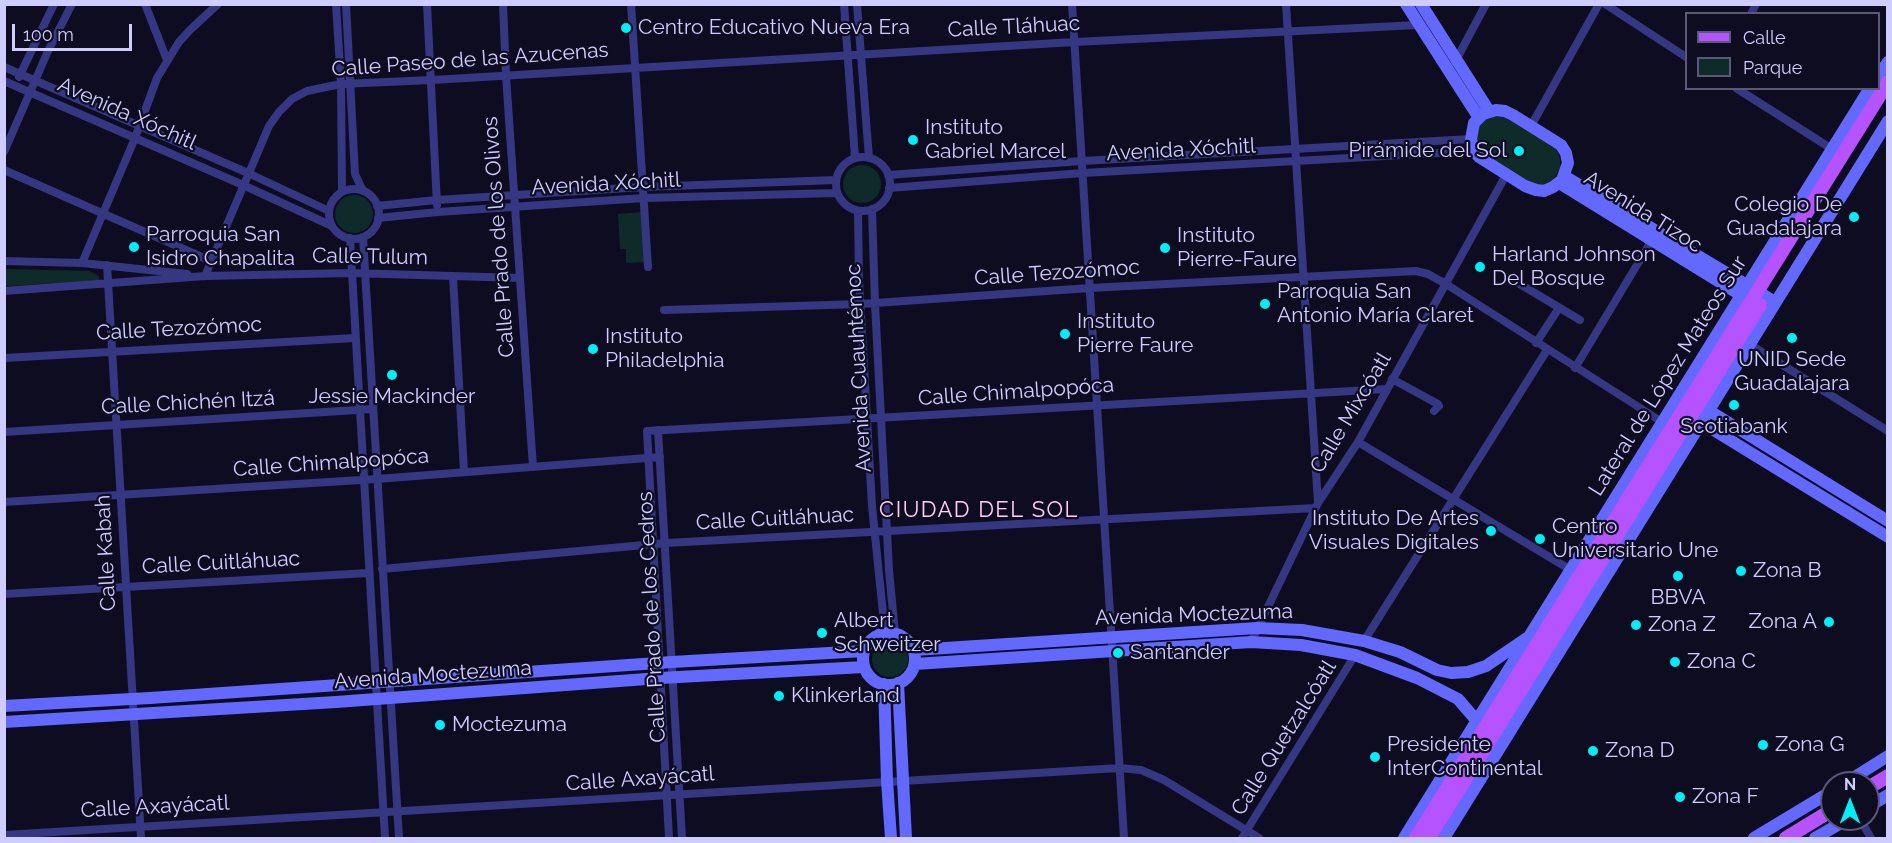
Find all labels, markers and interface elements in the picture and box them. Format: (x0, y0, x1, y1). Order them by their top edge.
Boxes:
street label: Calle Tláhuac (947, 11, 1081, 43)
scale bar (15, 12, 135, 50)
legend (1685, 12, 1880, 90)
place label: Centro Educativo Nueva Era (638, 15, 910, 41)
marker: Centro Educativo Nueva Era (619, 21, 633, 35)
text: 100 m (23, 24, 74, 45)
text: Calle (1743, 27, 1786, 48)
street label: Calle Paseo de las Azucenas (331, 38, 609, 82)
text: Parque (1743, 57, 1802, 78)
street label: Avenida Xóchitl (54, 72, 200, 156)
place label: Instituto Gabriel Marcel (925, 115, 1066, 165)
street label: Calle Prado de los Olivos (478, 116, 520, 358)
marker: Instituto Gabriel Marcel (906, 133, 920, 147)
street label: Avenida Xóchitl (1106, 134, 1256, 166)
place label: Pirámide del Sol (1349, 138, 1507, 164)
marker: Pirámide del Sol (1512, 144, 1526, 158)
street label: Avenida Tizoc (1579, 166, 1707, 258)
street label: Avenida Xóchitl (531, 168, 681, 200)
place label: Colegio De Guadalajara (1726, 192, 1842, 242)
marker: Colegio De Guadalajara (1847, 210, 1861, 224)
place label: Parroquia San Isidro Chapalita (146, 222, 295, 272)
place label: Instituto Pierre-Faure (1177, 223, 1297, 273)
marker: Parroquia San Isidro Chapalita (127, 240, 141, 254)
marker: Instituto Pierre-Faure (1158, 241, 1172, 255)
place label: Harland Johnson Del Bosque (1492, 242, 1656, 292)
street label: Calle Tulum (312, 243, 428, 271)
street label: Lateral de López Mateos Sur (1584, 251, 1752, 501)
street label: Calle Tezozómoc (973, 255, 1141, 291)
marker: Harland Johnson Del Bosque (1473, 260, 1487, 274)
street label: Avenida Cuauhtémoc (841, 263, 877, 473)
place label: Parroquia San Antonio María Claret (1277, 279, 1474, 329)
marker: Parroquia San Antonio María Claret (1258, 297, 1272, 311)
place label: Instituto Pierre Faure (1077, 309, 1193, 359)
street label: Calle Tezozómoc (96, 312, 262, 346)
place label: Instituto Philadelphia (605, 324, 724, 374)
marker: Instituto Pierre Faure (1058, 327, 1072, 341)
marker: UNID Sede Guadalajara (1785, 331, 1799, 345)
marker: Instituto Philadelphia (586, 342, 600, 356)
place label: UNID Sede Guadalajara (1734, 347, 1850, 397)
street label: Calle Mixcóatl (1305, 348, 1397, 478)
marker: Jessie Mackinder (385, 368, 399, 382)
street label: Calle Chimalpopóca (917, 373, 1115, 411)
place label: Jessie Mackinder (309, 384, 475, 410)
street label: Calle Chichén Itzá (101, 386, 275, 420)
marker: Scotiabank (1727, 398, 1741, 412)
place label: Scotiabank (1680, 414, 1788, 440)
street label: Calle Chimalpopóca (232, 444, 430, 482)
street label: Calle Prado de los Cedros (633, 491, 671, 743)
street label: Calle Kabah (90, 494, 122, 612)
district label: CIUDAD DEL SOL (879, 497, 1079, 523)
street label: Calle Cuitláhuac (695, 502, 855, 536)
place label: Instituto De Artes Visuales Digitales (1309, 506, 1479, 556)
place label: Centro Universitario Une (1552, 514, 1718, 564)
marker: Instituto De Artes Visuales Digitales (1484, 524, 1498, 538)
marker: Centro Universitario Une (1533, 532, 1547, 546)
street label: Calle Cuitláhuac (141, 546, 301, 580)
place label: Zona B (1753, 558, 1821, 584)
marker: Zona B (1734, 564, 1748, 578)
marker: BBVA (1671, 569, 1685, 583)
place label: BBVA (1651, 585, 1705, 611)
street label: Avenida Moctezuma (1095, 599, 1293, 631)
place label: Albert Schweitzer (834, 608, 941, 658)
place label: Zona A (1748, 609, 1817, 635)
place label: Zona Z (1648, 612, 1716, 638)
marker: Zona A (1822, 615, 1836, 629)
marker: Zona Z (1629, 618, 1643, 632)
marker: Albert Schweitzer (815, 626, 829, 640)
place label: Santander (1130, 640, 1230, 666)
marker: Santander (1111, 646, 1125, 660)
place label: Zona C (1687, 649, 1756, 675)
marker: Zona C (1668, 655, 1682, 669)
street label: Avenida Moctezuma (333, 656, 533, 694)
street label: Calle Quetzalcóatl (1226, 656, 1342, 820)
place label: Klinkerland (791, 683, 900, 709)
marker: Klinkerland (772, 689, 786, 703)
place label: Moctezuma (452, 712, 567, 738)
marker: Moctezuma (433, 718, 447, 732)
place label: Presidente InterContinental (1387, 732, 1542, 782)
place label: Zona G (1775, 732, 1844, 758)
place label: Zona D (1605, 738, 1674, 764)
marker: Zona G (1756, 738, 1770, 752)
marker: Zona D (1586, 744, 1600, 758)
marker: Presidente InterContinental (1368, 750, 1382, 764)
street label: Calle Axayácatl (565, 761, 715, 797)
north arrow (1820, 771, 1880, 831)
text: N (1844, 775, 1856, 794)
place label: Zona F (1692, 784, 1759, 810)
marker: Zona F (1673, 790, 1687, 804)
street label: Calle Axayácatl (80, 791, 230, 823)

